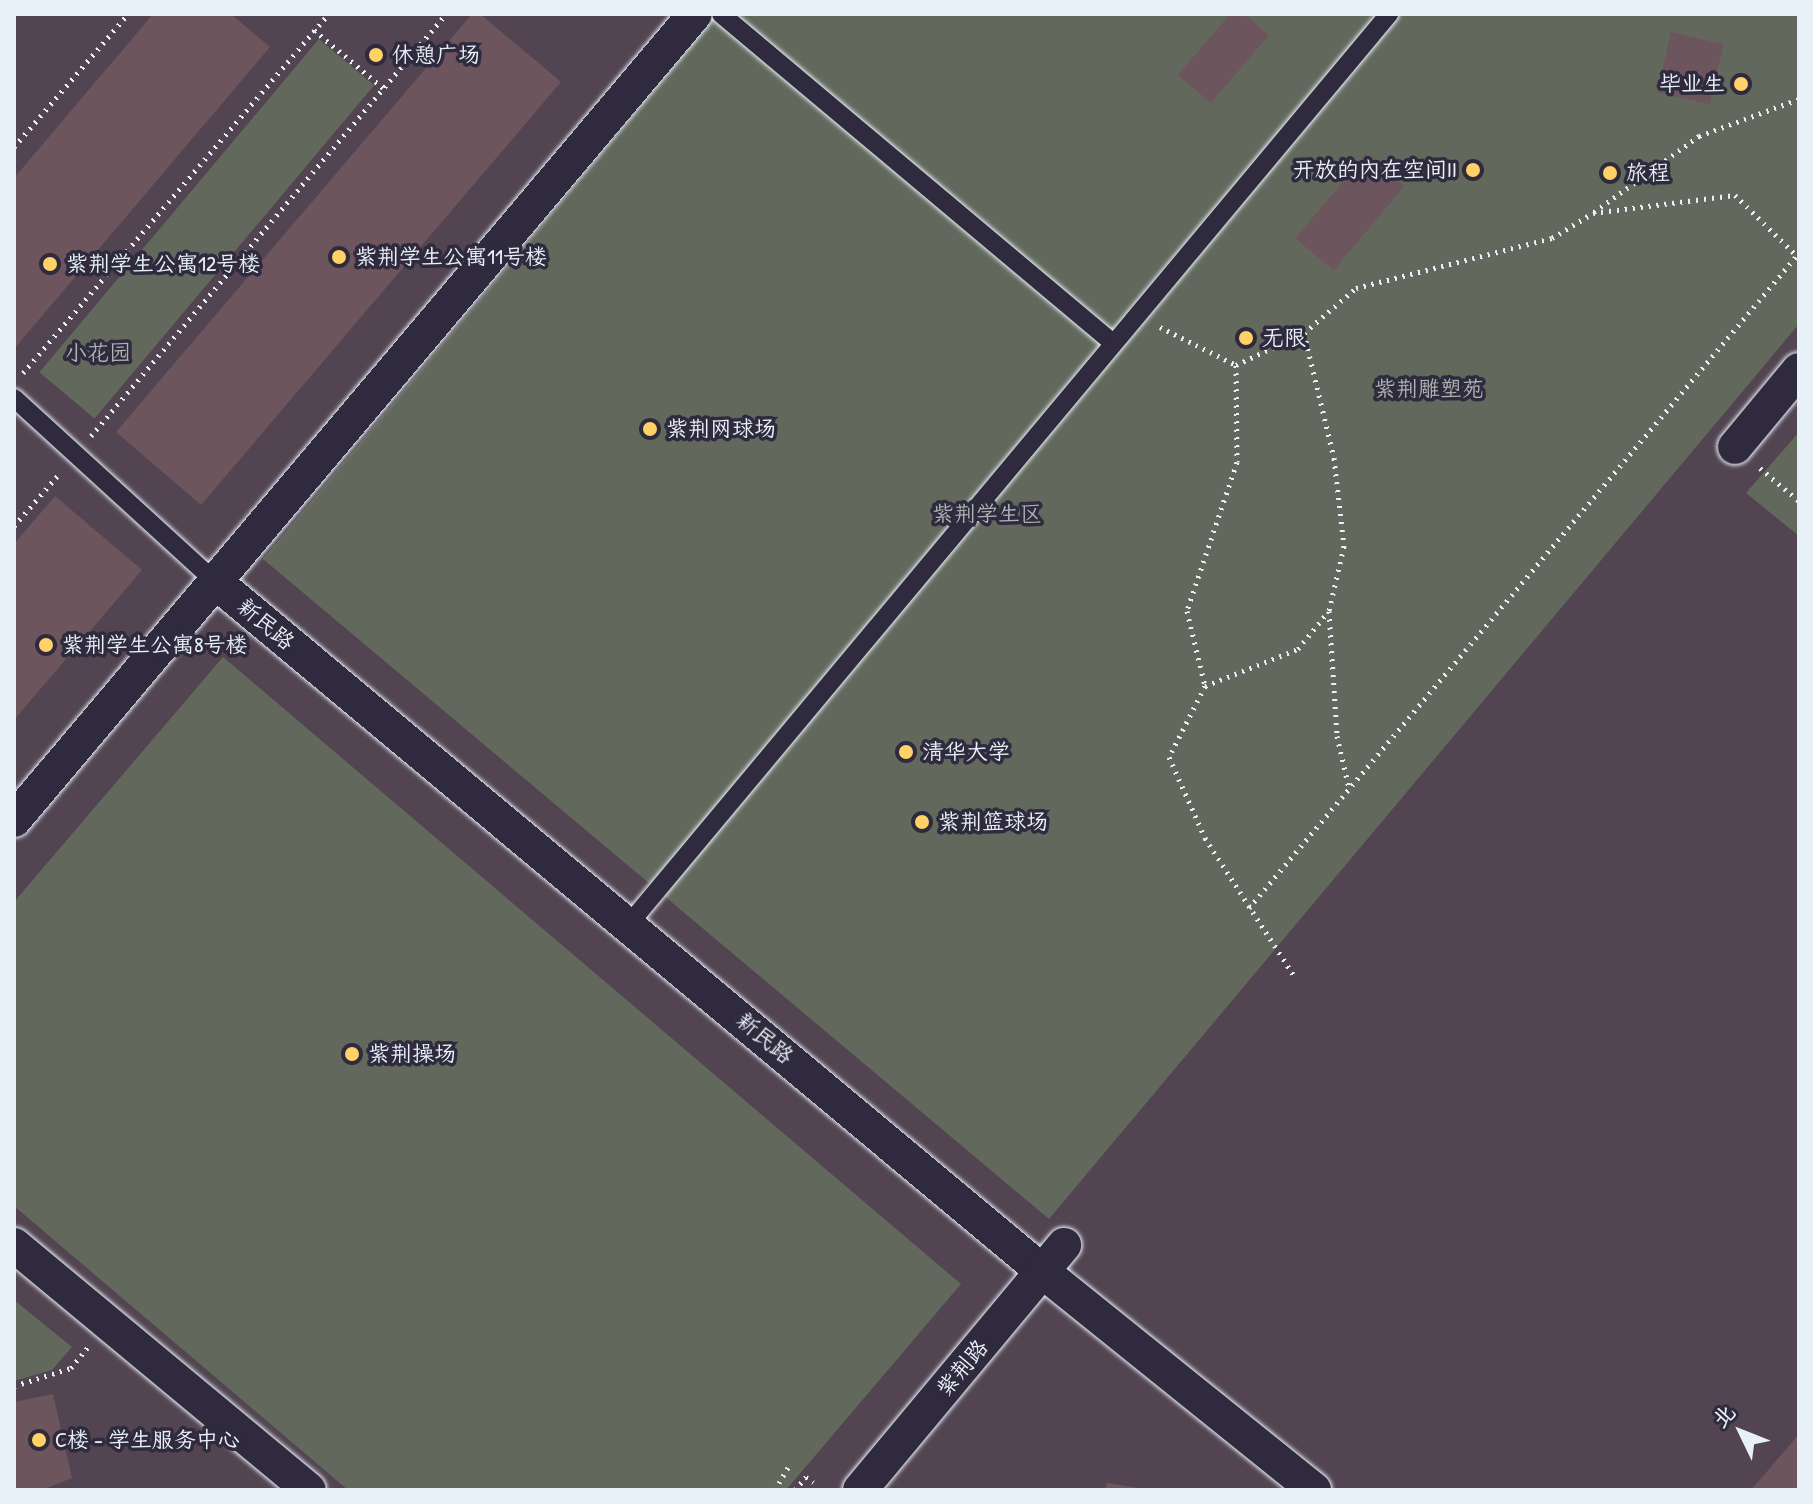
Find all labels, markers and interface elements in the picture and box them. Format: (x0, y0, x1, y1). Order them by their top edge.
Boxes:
place label: 休憩广场 (392, 42, 480, 68)
marker: 休憩广场 (367, 46, 385, 64)
place label: 毕业生 (1659, 71, 1725, 97)
marker: 毕业生 (1732, 75, 1750, 93)
place label: 开放的内在空间II (1293, 157, 1457, 183)
place label: 旅程 (1626, 160, 1670, 186)
marker: 开放的内在空间II (1464, 161, 1482, 179)
marker: 旅程 (1601, 164, 1619, 182)
place label: 紫荆学生公寓11号楼 (355, 244, 547, 270)
marker: 紫荆学生公寓11号楼 (330, 248, 348, 266)
place label: 紫荆学生公寓12号楼 (66, 251, 260, 277)
marker: 紫荆学生公寓12号楼 (41, 255, 59, 273)
place label: 无限 (1262, 325, 1306, 351)
marker: 无限 (1237, 329, 1255, 347)
park label: 小花园 (65, 340, 131, 366)
park label: 紫荆雕塑苑 (1374, 376, 1484, 402)
place label: 紫荆网球场 (666, 416, 776, 442)
marker: 紫荆网球场 (641, 420, 659, 438)
park label: 紫荆学生区 (932, 501, 1042, 527)
street label: 新民路 (232, 593, 300, 655)
place label: 紫荆学生公寓8号楼 (62, 632, 248, 658)
marker: 紫荆学生公寓8号楼 (37, 636, 55, 654)
place label: 清华大学 (922, 739, 1010, 765)
marker: 清华大学 (897, 743, 915, 761)
place label: 紫荆篮球场 (938, 809, 1048, 835)
marker: 紫荆篮球场 (913, 813, 931, 831)
street label: 新民路 (731, 1007, 799, 1069)
place label: 紫荆操场 (368, 1041, 456, 1067)
marker: 紫荆操场 (343, 1045, 361, 1063)
street label: 紫荆路 (931, 1334, 993, 1402)
north arrow (1701, 1392, 1781, 1472)
text: 北 (1705, 1397, 1742, 1434)
place label: C楼 - 学生服务中心 (55, 1427, 240, 1453)
marker: C楼 - 学生服务中心 (30, 1431, 48, 1449)

